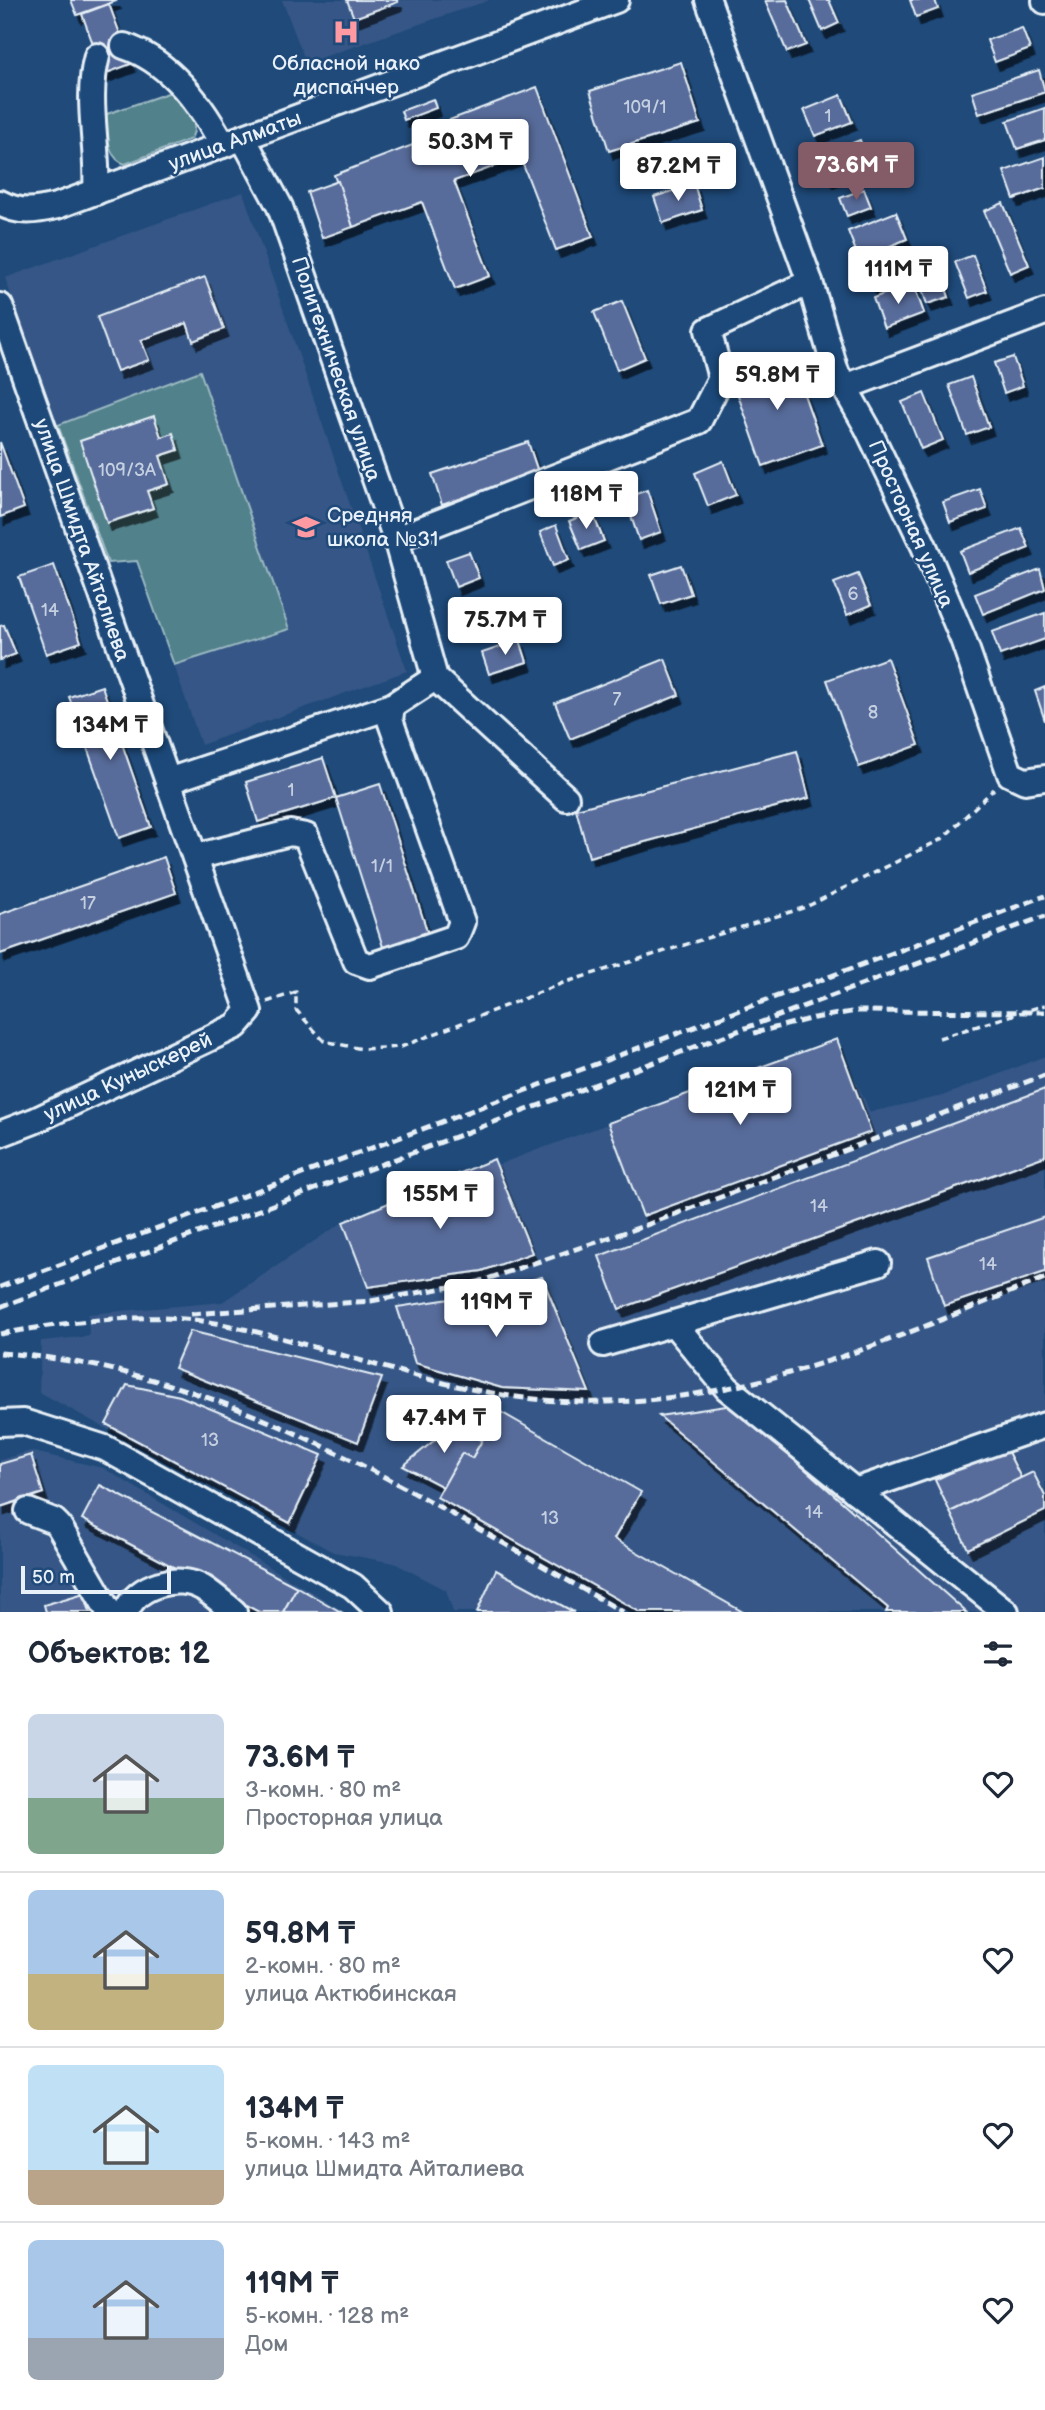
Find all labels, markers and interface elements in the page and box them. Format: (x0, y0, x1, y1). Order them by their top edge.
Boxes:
hospital icon: Обласной нако диспанчер (331, 17, 361, 47)
place label: Обласной нако диспанчер (272, 51, 420, 100)
house number: 109/1 (623, 97, 667, 118)
street label: улица Алматы (165, 105, 305, 177)
house number: 1 (825, 106, 831, 127)
pin: 50.3M ₸ (405, 120, 535, 179)
text: 50.3M ₸ (428, 128, 512, 156)
pin: 73.6M ₸ (791, 142, 921, 202)
pin: 87.2M ₸ (613, 144, 743, 203)
text: 73.6M ₸ (814, 151, 898, 179)
text: 87.2M ₸ (636, 152, 720, 180)
pin: 111M ₸ (841, 246, 955, 306)
street label: Политехническая улица (286, 253, 386, 485)
text: 111M ₸ (864, 255, 932, 283)
pin: 59.8M ₸ (712, 352, 842, 412)
text: 59.8M ₸ (735, 361, 819, 389)
street label: улица Шмидта Айталиева (29, 415, 136, 665)
street label: Просторная улица (863, 436, 959, 612)
house number: 109/3А (98, 460, 156, 481)
pin: 118M ₸ (529, 472, 643, 531)
text: 118M ₸ (550, 480, 622, 508)
place label: Средняя школа №31 (327, 503, 438, 552)
school or university icon: Средняя школа №31 (291, 512, 321, 542)
house number: 6 (848, 584, 859, 605)
pin: 75.7M ₸ (440, 598, 570, 657)
house number: 14 (41, 600, 59, 621)
text: 75.7M ₸ (464, 606, 546, 634)
house number: 7 (613, 689, 622, 710)
pin: 134M ₸ (53, 702, 167, 762)
house number: 8 (868, 702, 878, 723)
text: 134M ₸ (72, 711, 148, 739)
house number: 1 (288, 780, 294, 801)
house number: 1/1 (371, 856, 393, 877)
house number: 17 (80, 893, 96, 914)
street label: улица Куныскерей (40, 1027, 216, 1127)
pin: 121M ₸ (683, 1068, 797, 1127)
text: 121M ₸ (704, 1076, 776, 1104)
pin: 155M ₸ (383, 1172, 497, 1231)
text: 155M ₸ (403, 1180, 477, 1208)
house number: 14 (810, 1196, 828, 1217)
house number: 14 (979, 1254, 997, 1275)
pin: 119M ₸ (439, 1280, 553, 1339)
text: 119M ₸ (460, 1288, 532, 1316)
pin: 47.4M ₸ (379, 1396, 509, 1455)
text: 47.4M ₸ (402, 1404, 486, 1432)
house number: 13 (201, 1430, 219, 1451)
house number: 14 (805, 1502, 823, 1523)
house number: 13 (541, 1508, 559, 1529)
scale bar (21, 1563, 172, 1595)
text: 50 m (32, 1566, 75, 1589)
icon: filters (979, 1635, 1017, 1673)
text: Объектов: 12 (28, 1636, 210, 1672)
text: 73.6M ₸ (245, 1740, 354, 1776)
icon: home (84, 1742, 168, 1826)
icon: heart (979, 1765, 1017, 1803)
text: 3-комн. · 80 m² (245, 1776, 401, 1804)
text: Просторная улица (245, 1804, 443, 1832)
text: 59.8M ₸ (245, 1916, 355, 1952)
icon: home (84, 1918, 168, 2002)
icon: heart (979, 1941, 1017, 1979)
text: 2-комн. · 80 m² (245, 1952, 401, 1980)
text: улица Актюбинская (245, 1980, 457, 2008)
text: 134M ₸ (245, 2091, 343, 2127)
icon: home (84, 2093, 168, 2177)
icon: heart (979, 2116, 1017, 2154)
text: 5-комн. · 143 m² (245, 2127, 410, 2155)
text: улица Шмидта Айталиева (245, 2155, 524, 2183)
text: 119M ₸ (245, 2266, 338, 2302)
icon: home (84, 2268, 168, 2352)
icon: heart (979, 2291, 1017, 2329)
text: 5-комн. · 128 m² (245, 2302, 409, 2330)
text: Дом (245, 2330, 288, 2358)

